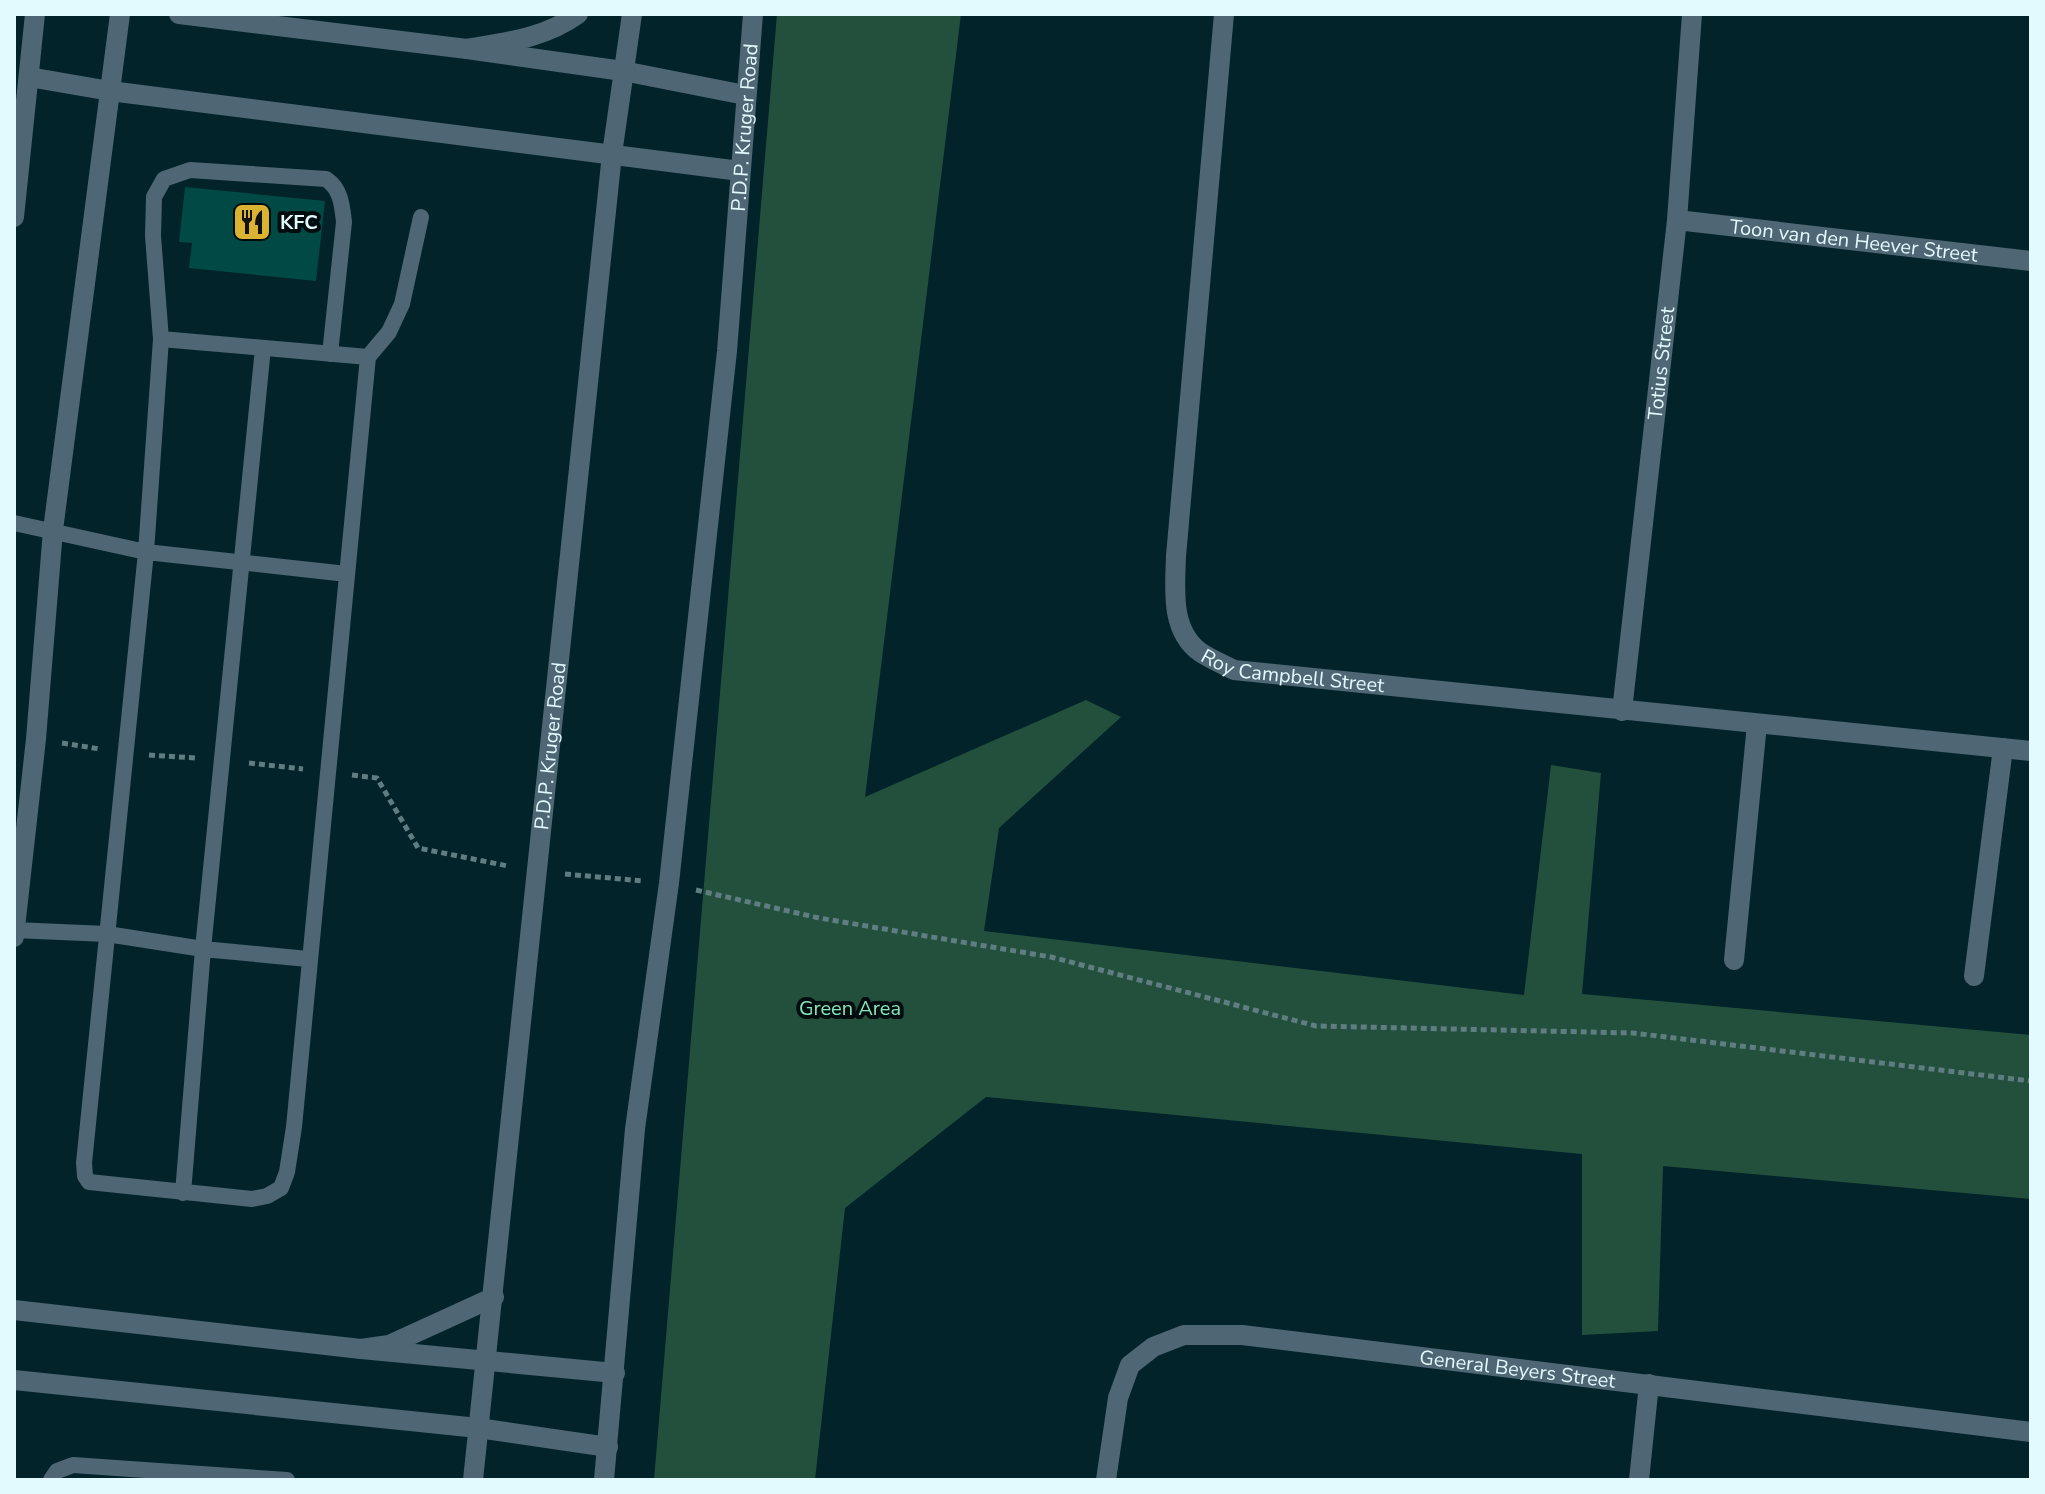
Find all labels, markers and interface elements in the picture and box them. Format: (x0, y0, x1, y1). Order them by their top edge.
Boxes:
street label: P.D.P. Kruger Road (724, 43, 764, 213)
restaurant icon: KFC (231, 201, 273, 243)
place label: KFC (280, 209, 318, 236)
street label: Toon van den Heever Street (1728, 213, 1980, 268)
street label: Totius Street (1641, 304, 1681, 421)
street label: Roy Campbell Street (1196, 642, 1387, 699)
street label: P.D.P. Kruger Road (528, 661, 572, 831)
park label: Green Area (799, 995, 901, 1022)
street label: General Beyers Street (1418, 1343, 1618, 1394)

